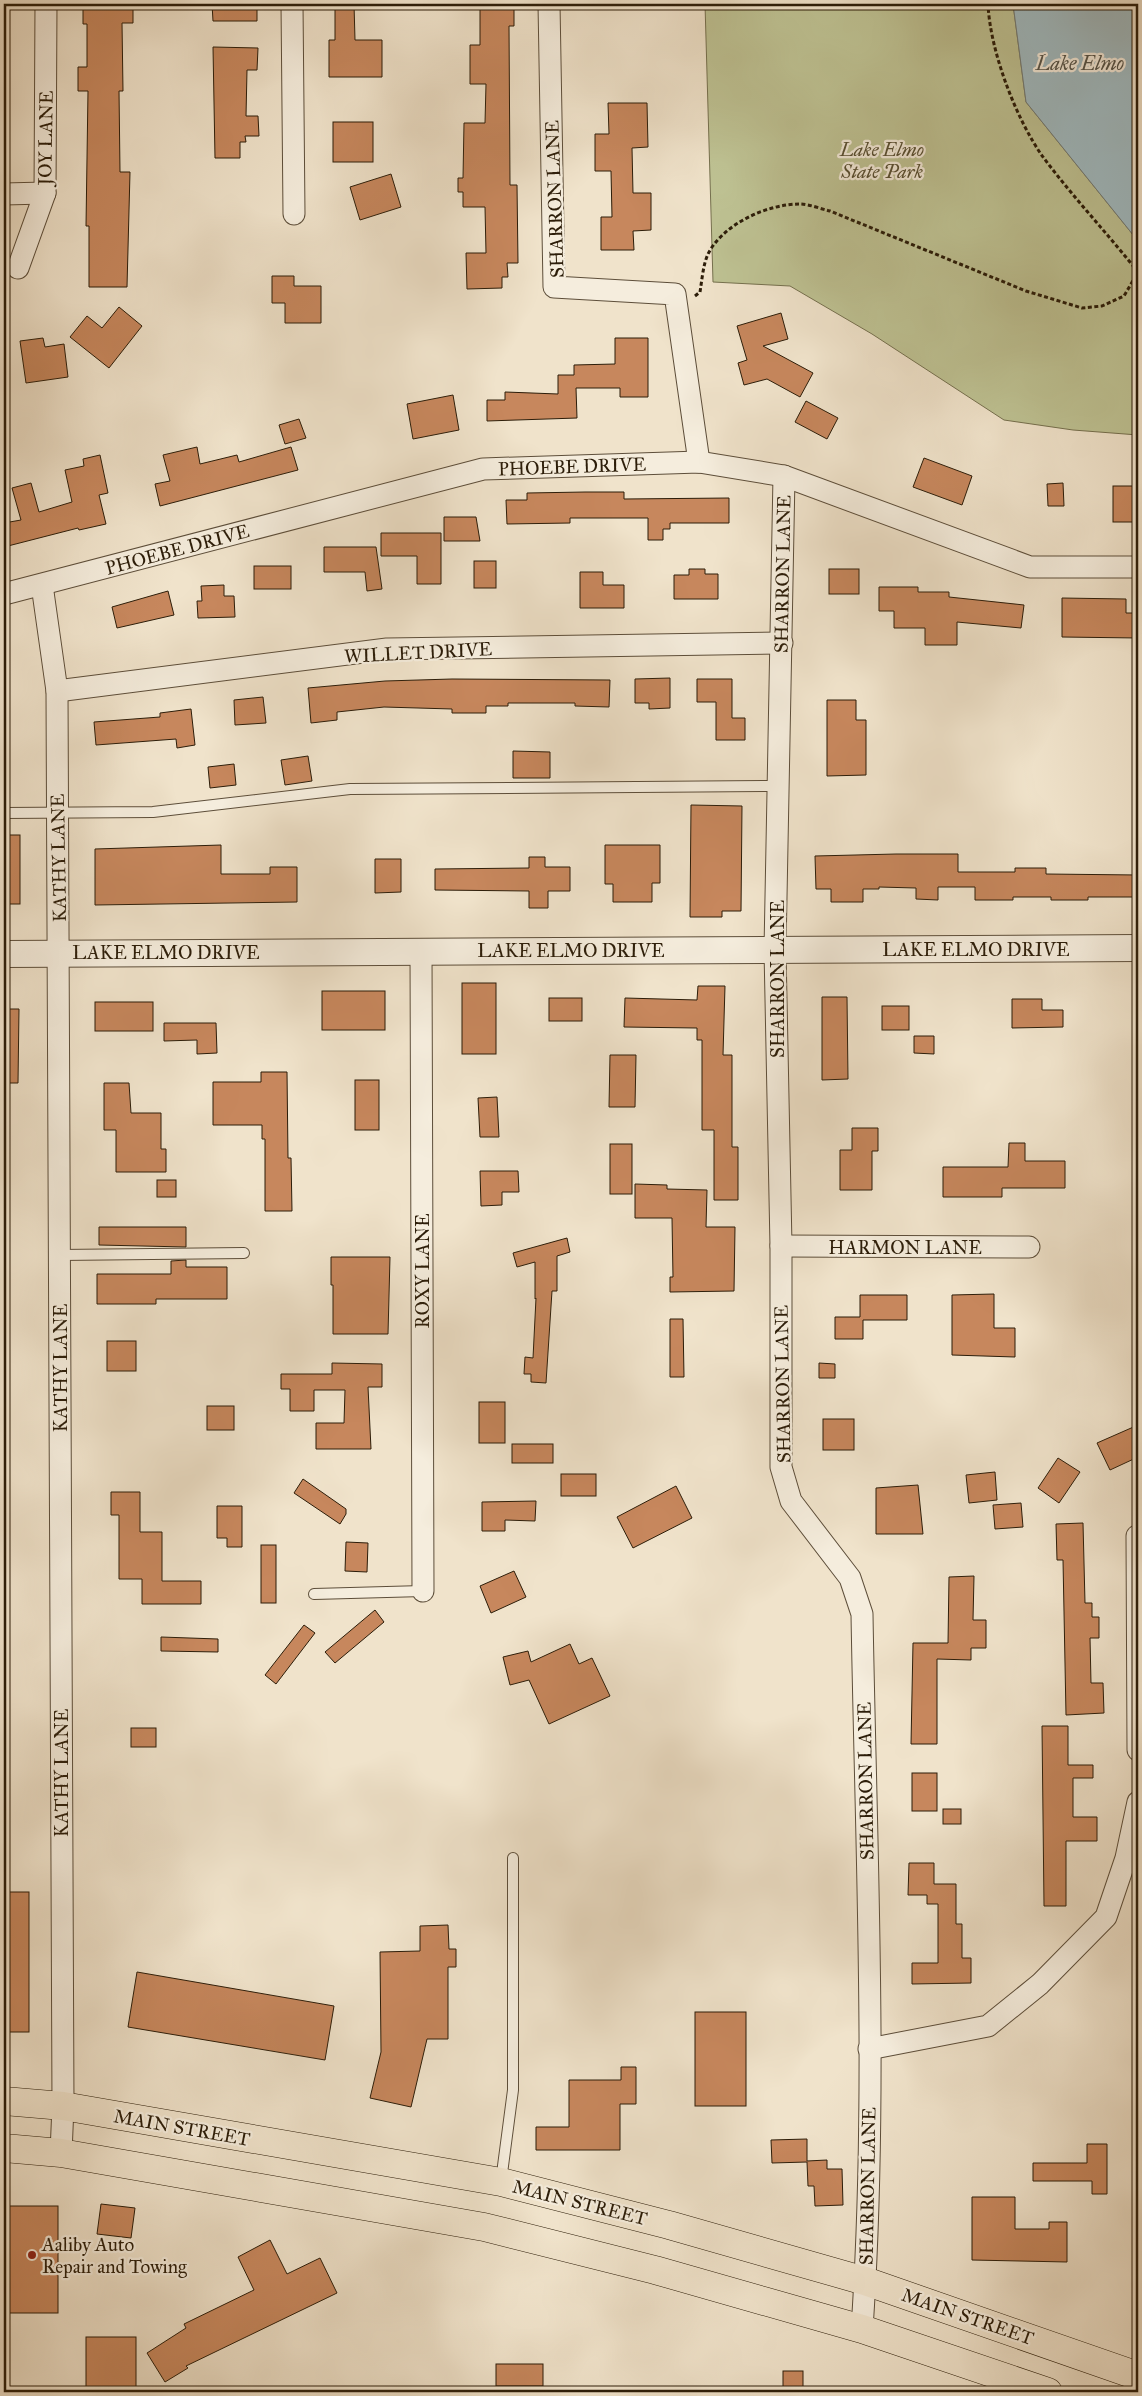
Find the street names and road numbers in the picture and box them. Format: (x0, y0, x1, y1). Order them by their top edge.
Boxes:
street label: JOY LANE (33, 90, 59, 188)
street label: SHARRON LANE (540, 119, 569, 278)
street label: PHOEBE DRIVE (498, 452, 647, 481)
street label: SHARRON LANE (770, 494, 795, 653)
street label: PHOEBE DRIVE (103, 519, 252, 580)
street label: WILLET DRIVE (343, 637, 493, 668)
street label: KATHY LANE (46, 793, 71, 922)
street label: SHARRON LANE (766, 900, 789, 1058)
street label: LAKE ELMO DRIVE (882, 938, 1070, 961)
street label: LAKE ELMO DRIVE (477, 939, 665, 962)
street label: LAKE ELMO DRIVE (72, 941, 260, 964)
street label: ROXY LANE (411, 1213, 434, 1329)
street label: HARMON LANE (828, 1236, 982, 1259)
street label: KATHY LANE (49, 1303, 72, 1432)
street label: SHARRON LANE (770, 1304, 795, 1463)
street label: SHARRON LANE (853, 1701, 878, 1860)
street label: KATHY LANE (50, 1708, 73, 1837)
street label: MAIN STREET (112, 2104, 252, 2151)
street label: SHARRON LANE (855, 2106, 880, 2265)
street label: MAIN STREET (510, 2175, 650, 2230)
street label: MAIN STREET (899, 2283, 1037, 2350)

